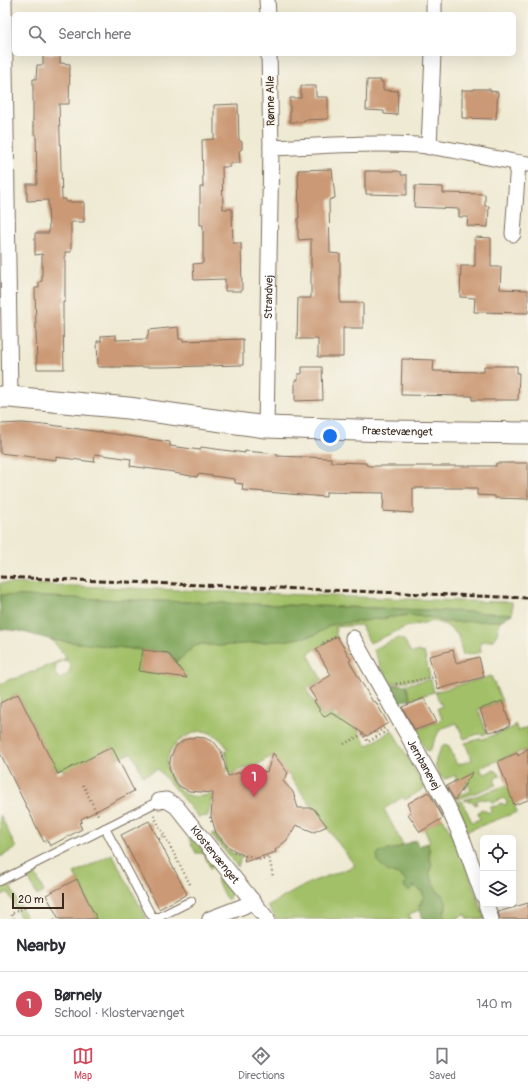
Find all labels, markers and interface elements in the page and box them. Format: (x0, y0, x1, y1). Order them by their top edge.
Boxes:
search box (12, 12, 516, 56)
icon: search (26, 23, 48, 45)
text: Search here (58, 25, 131, 44)
street label: Rønne Alle (264, 75, 277, 126)
street label: Strandvej (262, 275, 276, 319)
street label: Præstevænget (361, 424, 433, 439)
your location (320, 426, 340, 446)
street label: Jernbanevej (404, 737, 443, 792)
pin: 1 (241, 764, 267, 797)
street label: Klostervænget (187, 823, 242, 887)
map controls (480, 835, 516, 907)
button: locate (480, 835, 516, 871)
button: layers (480, 871, 516, 907)
scale bar (12, 891, 64, 910)
text: 20 m (18, 893, 44, 906)
text: Nearby (16, 935, 65, 956)
text: Børnely (54, 986, 102, 1005)
text: 1 (26, 996, 32, 1012)
text: 140 m (476, 996, 512, 1012)
text: School · Klostervænget (54, 1005, 184, 1021)
tab: Map (72, 1045, 94, 1082)
tab: Directions (238, 1045, 285, 1082)
tab: Saved (429, 1045, 456, 1082)

